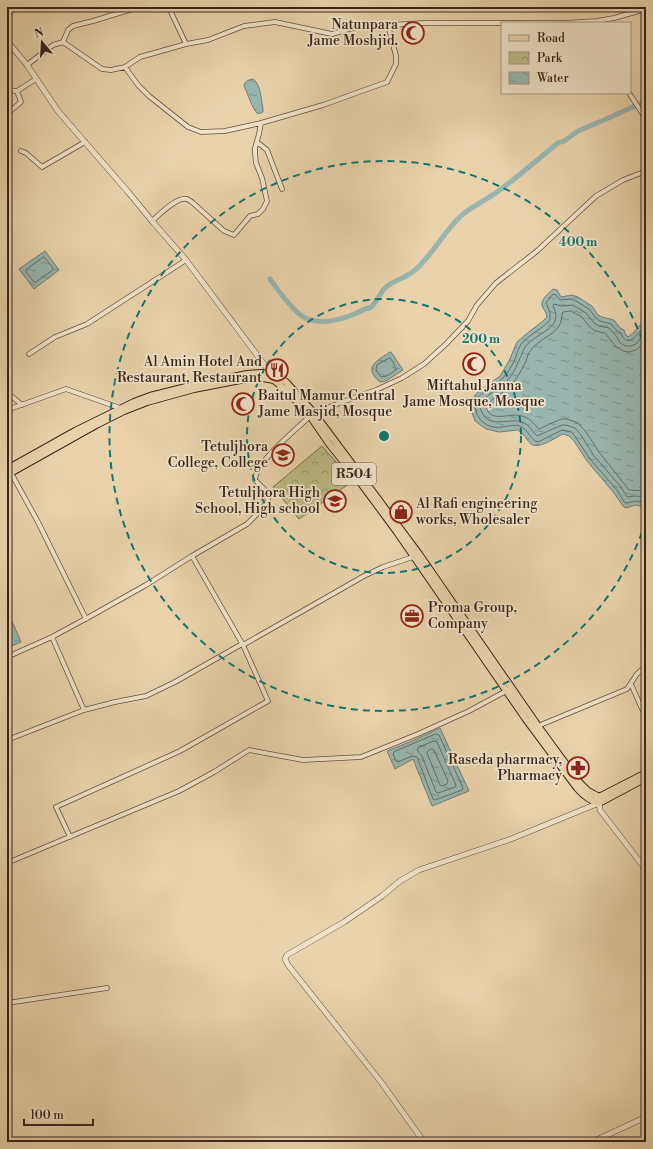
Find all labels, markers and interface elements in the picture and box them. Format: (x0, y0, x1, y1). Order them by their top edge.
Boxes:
place label: Natunpara Jame Moshjid. (307, 16, 399, 50)
mosque icon: Natunpara Jame Moshjid. (400, 20, 426, 46)
north arrow (22, 22, 62, 62)
legend (501, 22, 631, 94)
text: N (33, 25, 46, 41)
text: Road (537, 31, 565, 46)
text: Park (537, 51, 563, 66)
text: Water (536, 71, 569, 86)
text: 400 m (559, 235, 597, 250)
text: 200 m (462, 332, 500, 347)
mosque icon: Miftahul Janna Jame Mosque, Mosque (461, 351, 487, 377)
place label: Al Amin Hotel And Restaurant, Restaurant (117, 353, 262, 387)
restaurant icon: Al Amin Hotel And Restaurant, Restaurant (264, 357, 290, 383)
place label: Miftahul Janna Jame Mosque, Mosque (402, 377, 545, 411)
place label: Baitul Mamur Central Jame Masjid, Mosque (257, 387, 395, 421)
mosque icon: Baitul Mamur Central Jame Masjid, Mosque (230, 391, 256, 417)
centre of rings (377, 429, 391, 443)
place label: Tetuljhora College, College (168, 438, 269, 472)
school or university icon: Tetuljhora College, College (270, 442, 296, 468)
road number: R504 (332, 463, 376, 485)
place label: Tetuljhora High School, High school (195, 484, 321, 518)
school or university icon: Tetuljhora High School, High school (322, 488, 348, 514)
place label: Al Rafi engineering works, Wholesaler (415, 495, 538, 529)
shop icon: Al Rafi engineering works, Wholesaler (388, 499, 414, 525)
place label: Proma Group, Company (428, 599, 517, 633)
office icon: Proma Group, Company (399, 603, 425, 629)
place label: Raseda pharmacy, Pharmacy (448, 751, 562, 785)
pharmacy icon: Raseda pharmacy, Pharmacy (565, 755, 591, 781)
scale bar (24, 1101, 93, 1127)
text: 100 m (30, 1108, 64, 1123)

